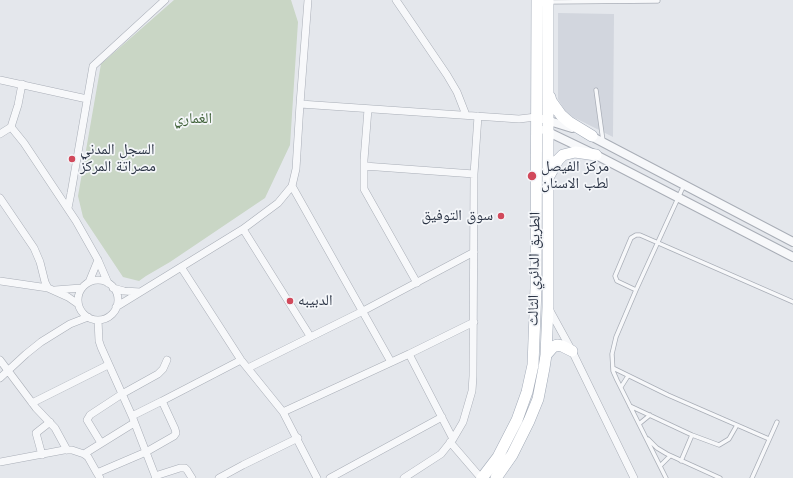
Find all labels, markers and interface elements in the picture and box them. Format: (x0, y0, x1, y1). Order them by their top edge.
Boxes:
park label: الغماري (174, 110, 212, 128)
place label: السجل المدني مصراتة المركز (80, 141, 156, 176)
marker: السجل المدني مصراتة المركز (67, 154, 77, 164)
place label: مركز الفيصل لطب الاسنان (541, 158, 609, 193)
marker: مركز الفيصل لطب الاسنان (526, 170, 538, 182)
place label: سوق التوفيق (421, 207, 493, 225)
marker: سوق التوفيق (496, 211, 506, 221)
street label: الطريق الدائري الثالث (525, 212, 545, 326)
place label: الدبيبه (298, 292, 333, 310)
marker: الدبيبه (285, 296, 295, 306)

